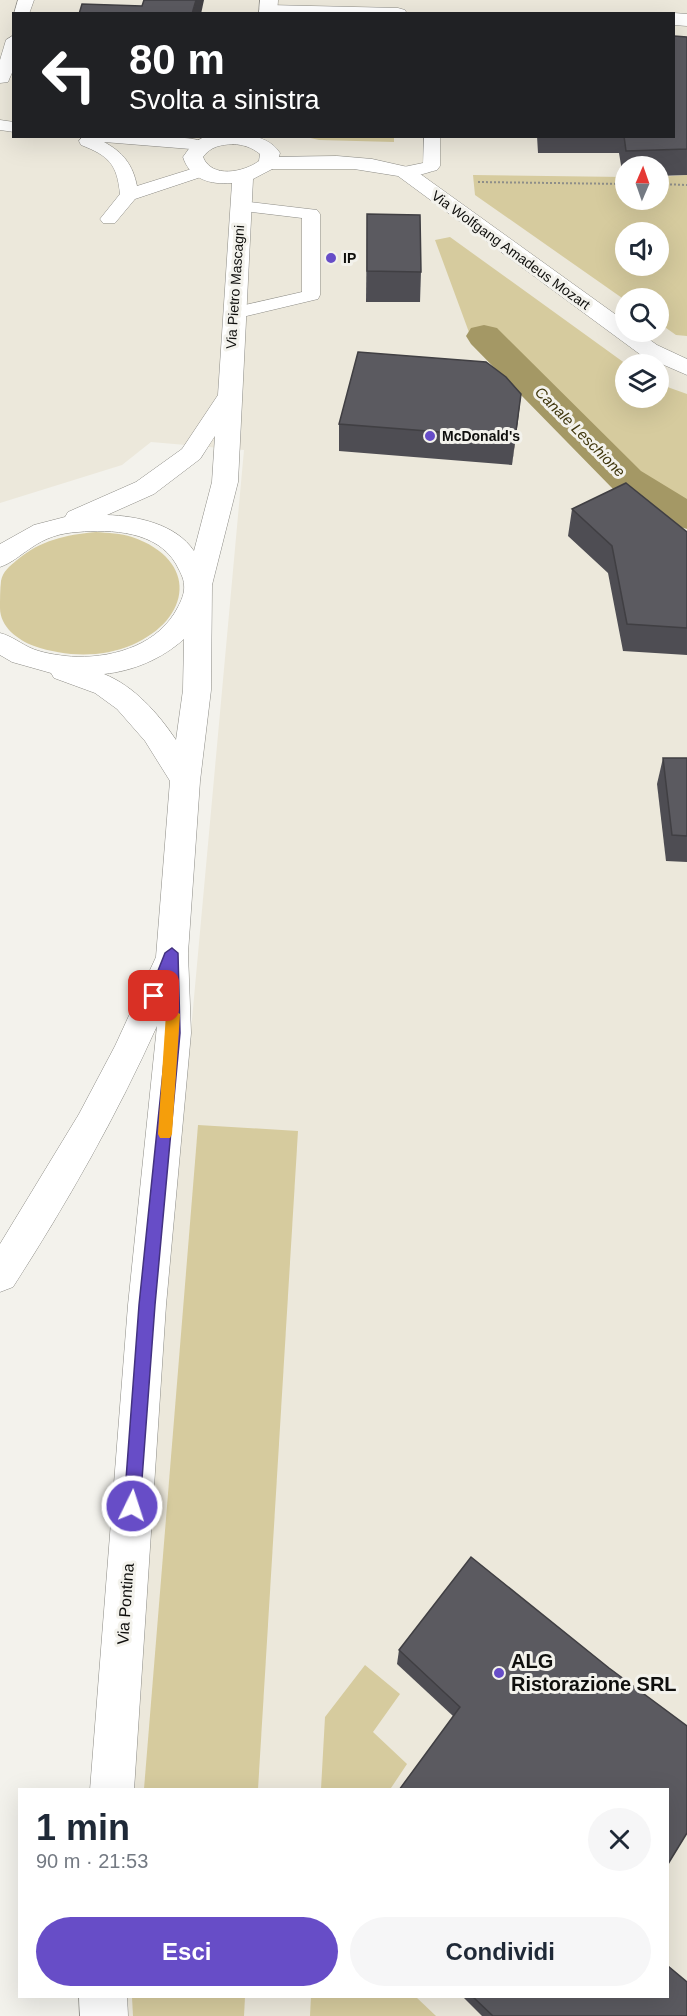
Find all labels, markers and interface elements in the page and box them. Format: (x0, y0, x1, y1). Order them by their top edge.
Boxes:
icon: left (30, 36, 108, 114)
text: 80 m (129, 36, 225, 83)
text: Svolta a sinistra (129, 85, 320, 115)
north arrow (615, 156, 669, 210)
map controls (615, 156, 669, 408)
street label: Via Wolfgang Amadeus Mozart (429, 187, 593, 313)
button: sound (615, 222, 669, 276)
street label: Via Pietro Mascagni (223, 224, 247, 350)
place label: IP (343, 250, 356, 266)
marker: IP (324, 251, 338, 265)
button: search (615, 288, 669, 342)
button: layers (615, 354, 669, 408)
water label: Canale Leschione (532, 383, 629, 480)
place label: McDonald's (442, 428, 520, 444)
marker: McDonald's (423, 429, 437, 443)
pin (128, 970, 179, 1021)
icon: arrive (137, 979, 170, 1012)
position arrow (100, 1474, 164, 1538)
street label: Via Pontina (114, 1563, 137, 1645)
place label: ALG Ristorazione SRL (511, 1650, 677, 1695)
marker: ALG Ristorazione SRL (492, 1666, 506, 1680)
text: 1 min (36, 1807, 130, 1848)
button: close (588, 1808, 651, 1871)
text: 90 m · 21:53 (36, 1850, 148, 1872)
button: Esci (36, 1917, 338, 1986)
button: Condividi (350, 1917, 651, 1986)

